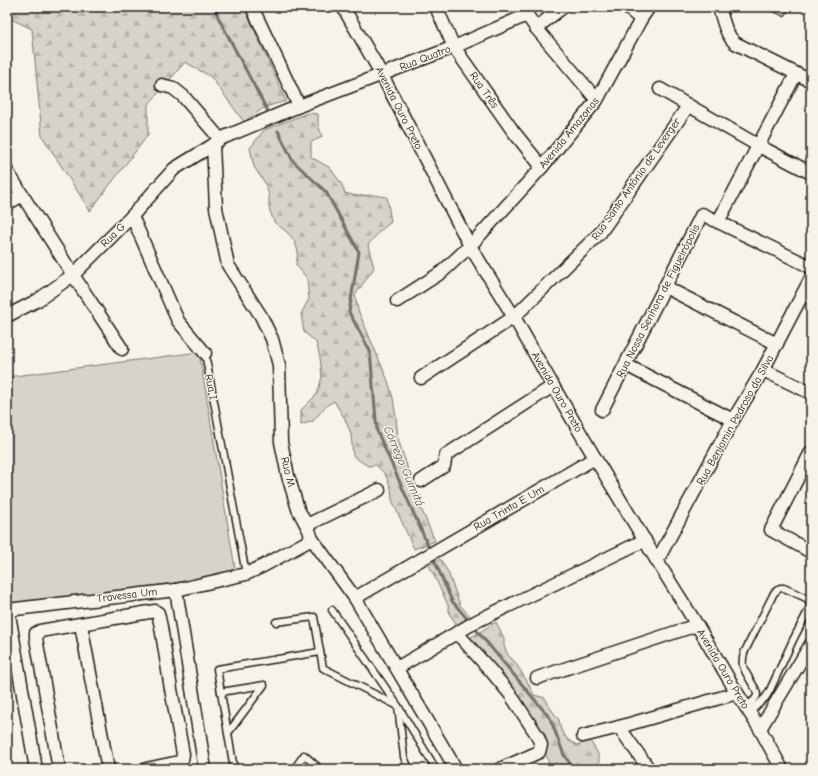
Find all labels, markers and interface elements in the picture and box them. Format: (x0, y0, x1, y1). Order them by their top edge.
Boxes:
street label: Rua Quatro (398, 42, 453, 74)
street label: Avenida Ouro Preto (373, 65, 426, 152)
street label: Rua Três (467, 69, 501, 111)
street label: Avenida Amazonas (536, 94, 602, 171)
street label: Rua Santo Antônio de Leverger (589, 115, 684, 243)
street label: Rua G (98, 220, 128, 250)
street label: Rua Nossa Senhora de Figueirópolis (614, 222, 703, 380)
street label: Avenida Ouro Preto (529, 349, 585, 435)
street label: Rua Benjamin Pedroso da Silva (694, 353, 776, 487)
street label: Rua I (202, 373, 220, 401)
water label: Córrego Guimitá (381, 424, 427, 508)
street label: Rua M (278, 456, 298, 488)
street label: Rua Trinta E Um (471, 483, 547, 533)
street label: Travessa Um (96, 585, 158, 605)
street label: Avenida Ouro Preto (694, 627, 752, 711)

